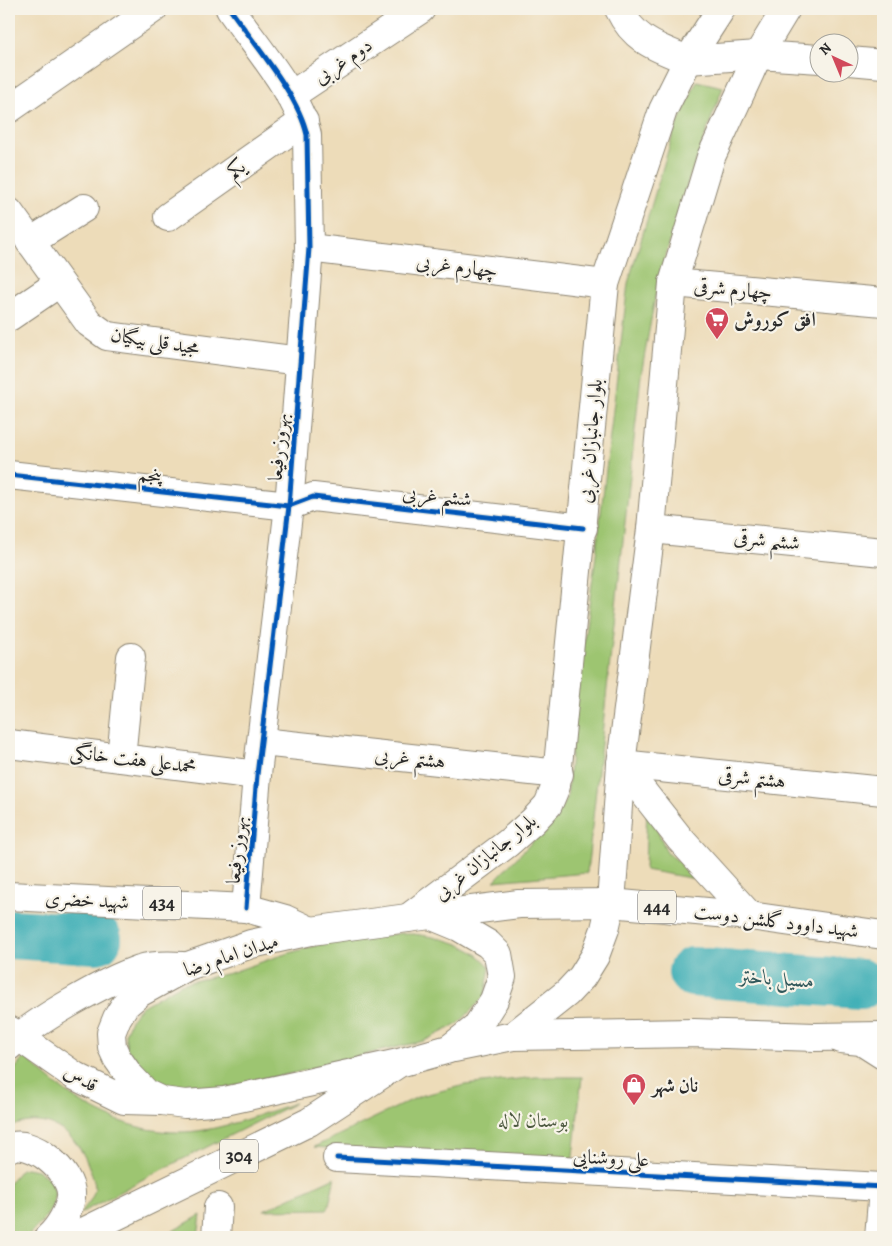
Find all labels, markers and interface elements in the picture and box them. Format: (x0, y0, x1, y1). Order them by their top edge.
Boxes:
street label: دوم غربی (308, 32, 380, 94)
north arrow (810, 32, 860, 82)
text: N (815, 39, 836, 59)
street label: یکم (221, 152, 255, 189)
street label: چهارم غربی (414, 248, 499, 288)
street label: چهارم شرقی (692, 272, 773, 310)
supermarket icon: افق کوروش (704, 306, 730, 340)
place label: افق کوروش (734, 306, 816, 333)
street label: مجید قلی بیگیان (108, 321, 201, 362)
street label: بلوار جانبازان غربی (571, 378, 610, 504)
street label: بهروز رفیعا (262, 412, 294, 482)
street label: پنجم (136, 460, 165, 495)
street label: ششم غربی (400, 479, 473, 519)
street label: ششم شرقی (732, 523, 801, 563)
street label: محمدعلی هفت خانگی (68, 738, 198, 781)
street label: هشتم غربی (373, 741, 447, 781)
street label: هشتم شرقی (716, 761, 787, 801)
street label: بلوار جانبازان غربی (428, 807, 543, 908)
street label: بهروز رفیعا (220, 815, 252, 885)
street label: شهید خضری (44, 884, 130, 916)
road number: 434 (143, 886, 181, 920)
road number: 444 (638, 890, 676, 924)
street label: شهید داوود گلشن دوست (692, 897, 860, 945)
street label: میدان امام رضا (180, 927, 283, 987)
water label: مسیل باختر (736, 961, 816, 996)
street label: قدس (59, 1058, 103, 1098)
shop icon: نان شهر (621, 1072, 647, 1106)
place label: نان شهر (650, 1072, 698, 1099)
park label: بوستان لاله (498, 1107, 568, 1134)
road number: 304 (220, 1140, 258, 1172)
street label: علی روشنایی (572, 1143, 650, 1174)

